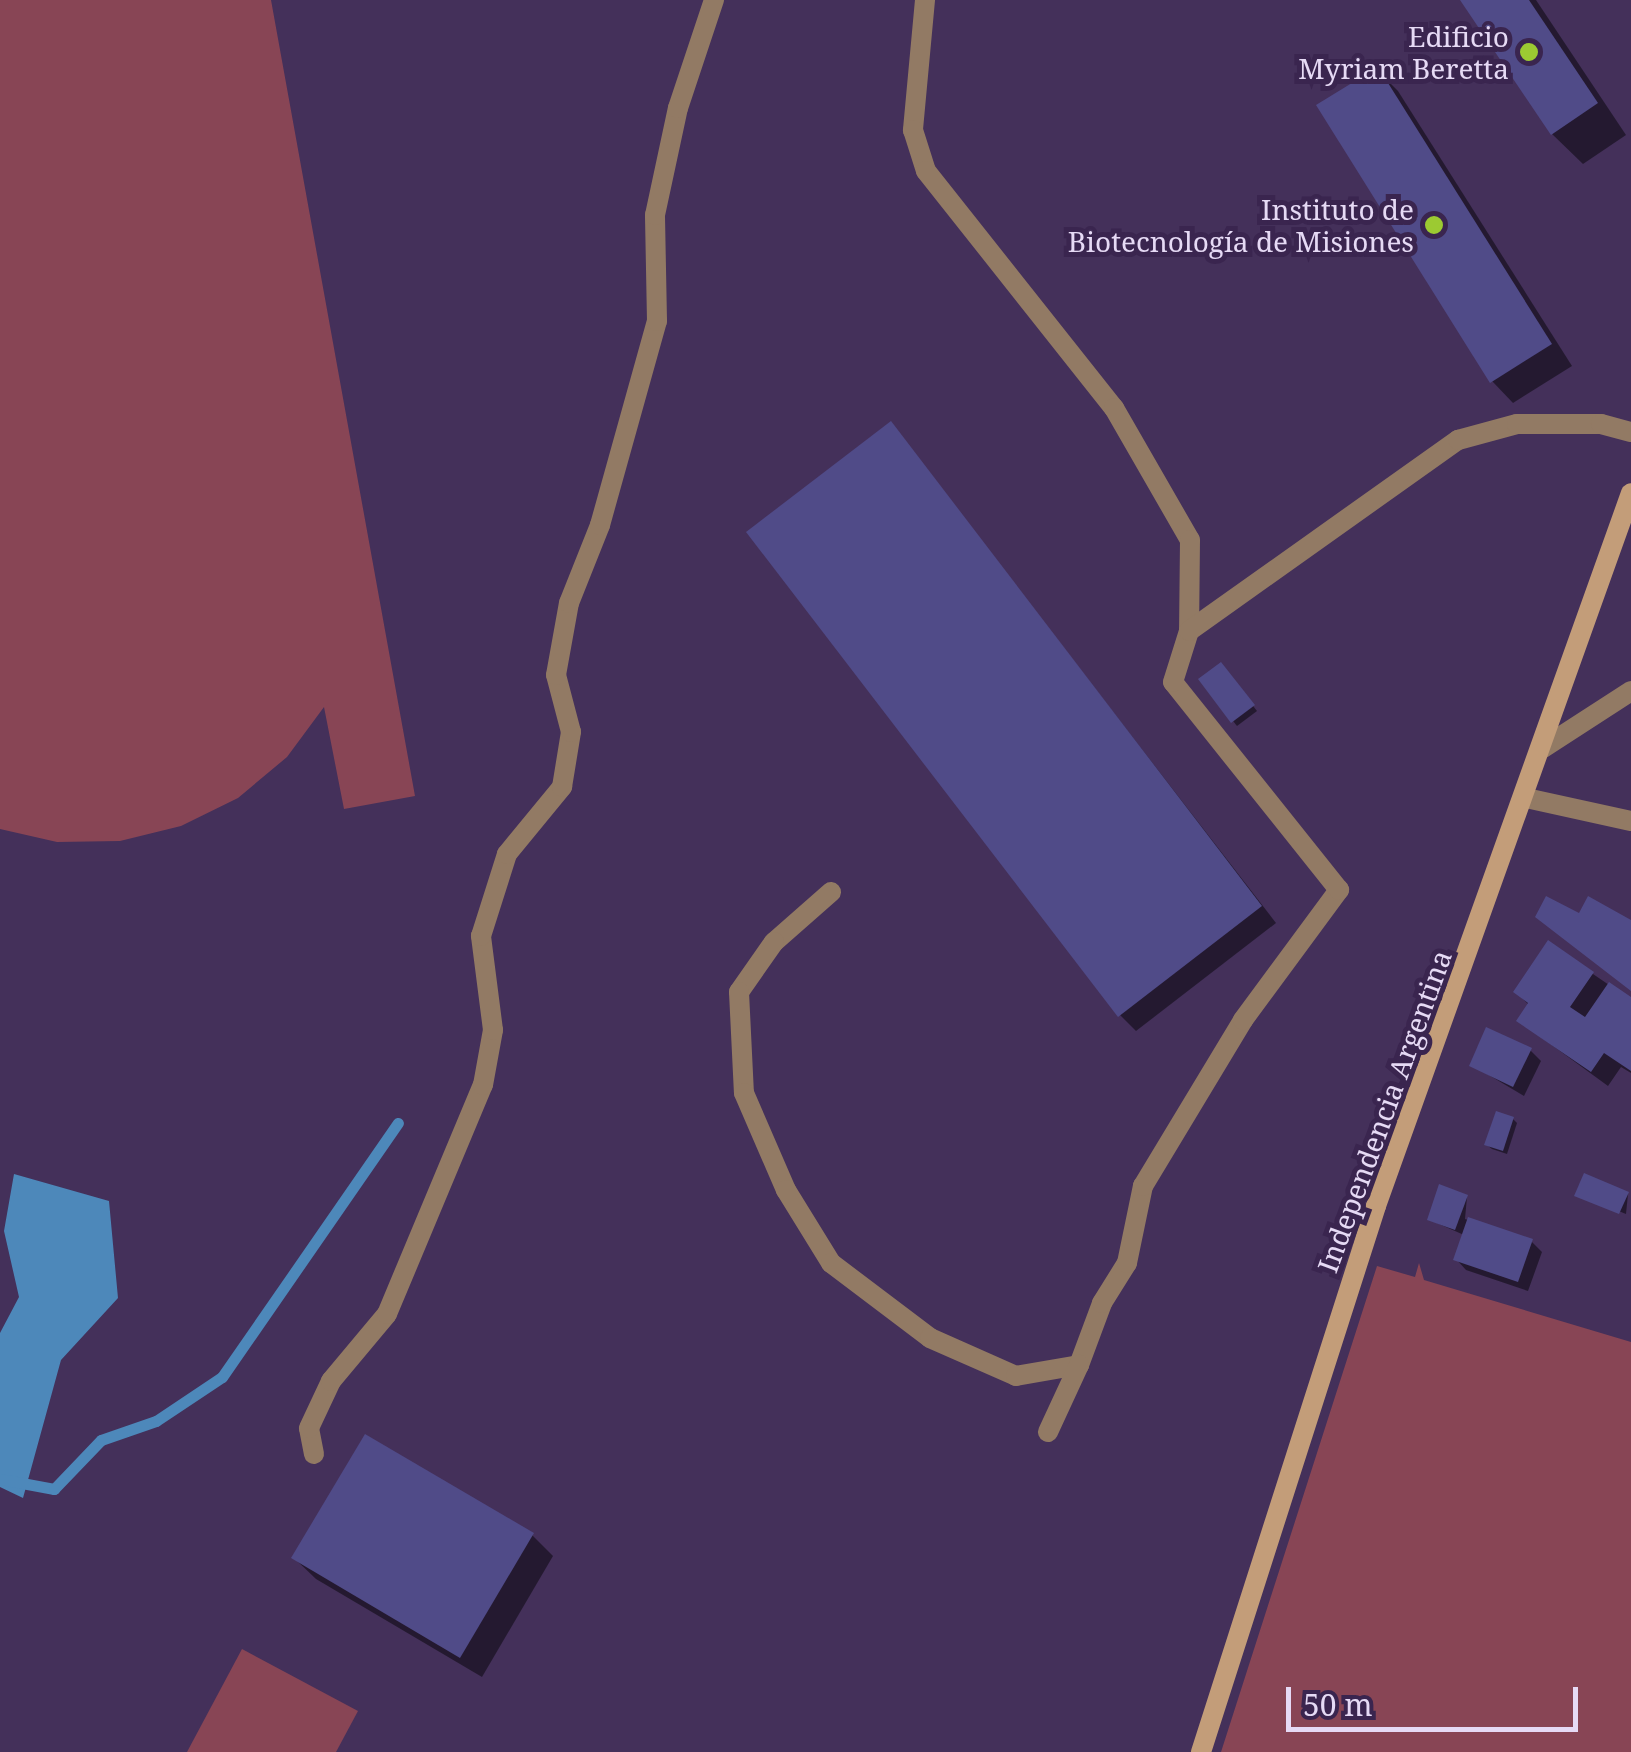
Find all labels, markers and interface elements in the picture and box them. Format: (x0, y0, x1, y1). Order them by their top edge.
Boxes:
place label: Edificio Myriam Beretta (1298, 19, 1509, 85)
marker: Edificio Myriam Beretta (1518, 41, 1540, 63)
place label: Instituto de Biotecnología de Misiones (1068, 192, 1414, 258)
marker: Instituto de Biotecnología de Misiones (1423, 214, 1445, 236)
street label: Independencia Argentina (1310, 945, 1458, 1277)
scale bar (1291, 1667, 1584, 1729)
text: 50 m (1303, 1684, 1373, 1725)

